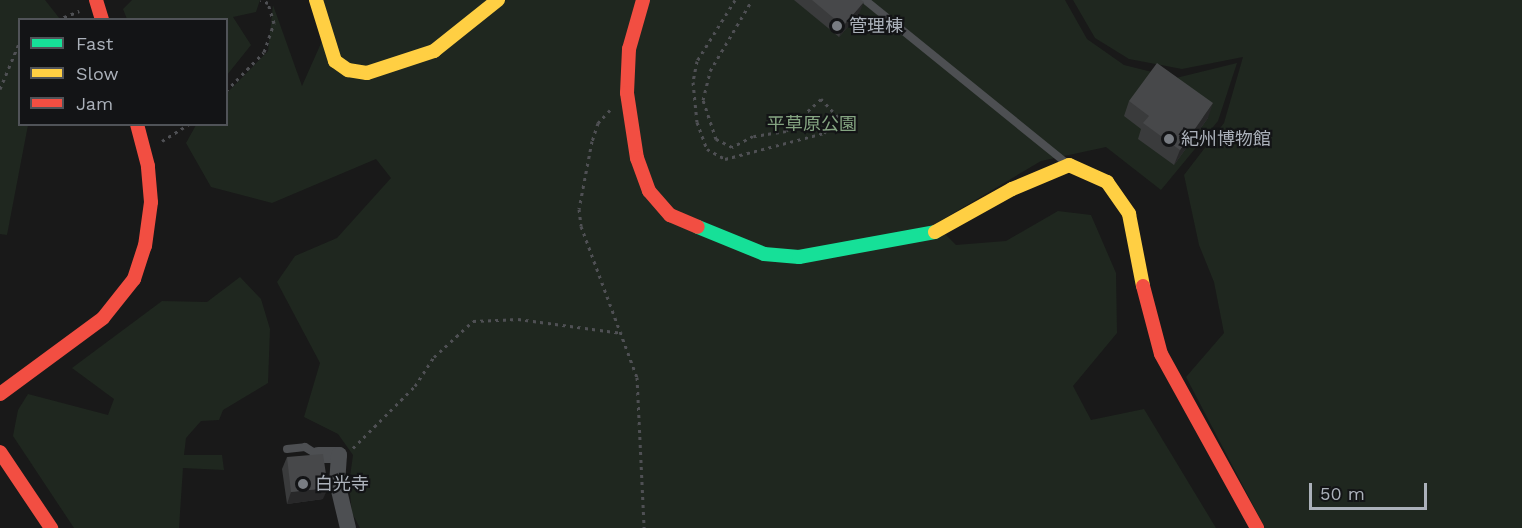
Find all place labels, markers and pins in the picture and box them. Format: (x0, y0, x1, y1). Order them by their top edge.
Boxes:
place label: 管理棟 (849, 15, 903, 37)
marker: 管理棟 (830, 19, 844, 33)
place label: 紀州博物館 (1181, 128, 1271, 150)
marker: 紀州博物館 (1162, 132, 1176, 146)
place label: 白光寺 (315, 473, 369, 495)
marker: 白光寺 (296, 477, 310, 491)

